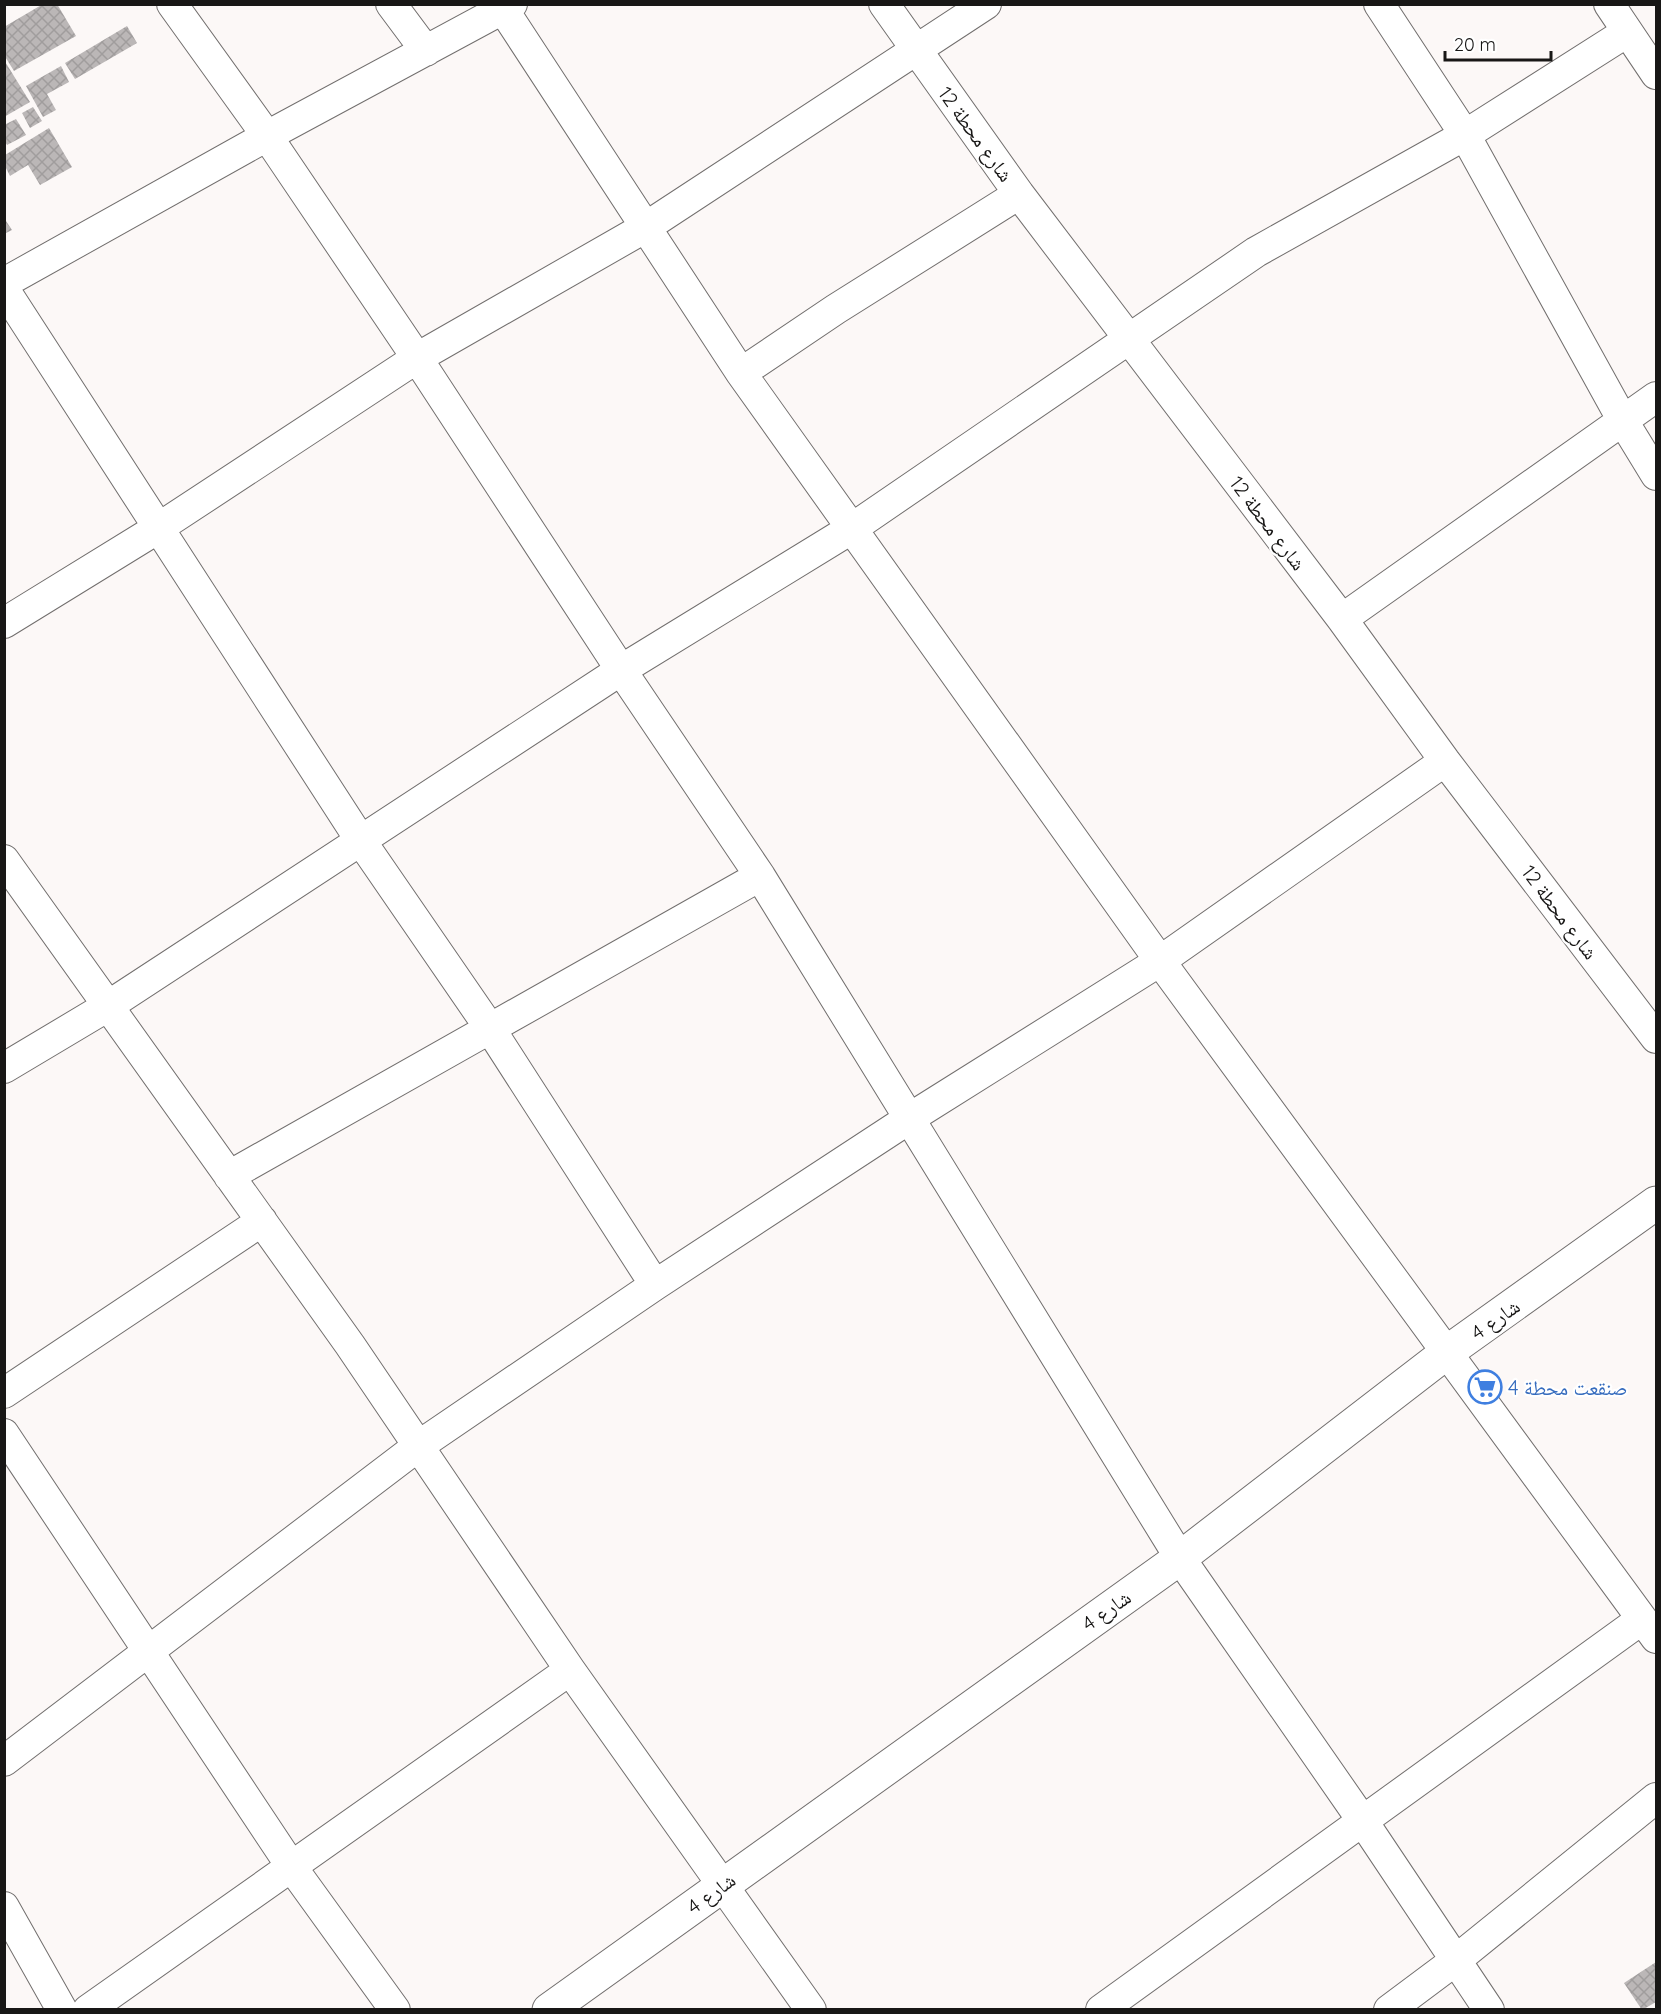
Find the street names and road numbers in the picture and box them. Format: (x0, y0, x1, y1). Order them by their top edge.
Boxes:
street label: شارع محطة 12 (932, 82, 1019, 187)
street label: شارع محطة 12 (1224, 471, 1312, 576)
street label: شارع محطة 12 (1516, 860, 1604, 965)
street label: شارع 4 (1466, 1293, 1525, 1346)
street label: شارع 4 (1077, 1584, 1136, 1637)
street label: شارع 4 (682, 1867, 741, 1920)

